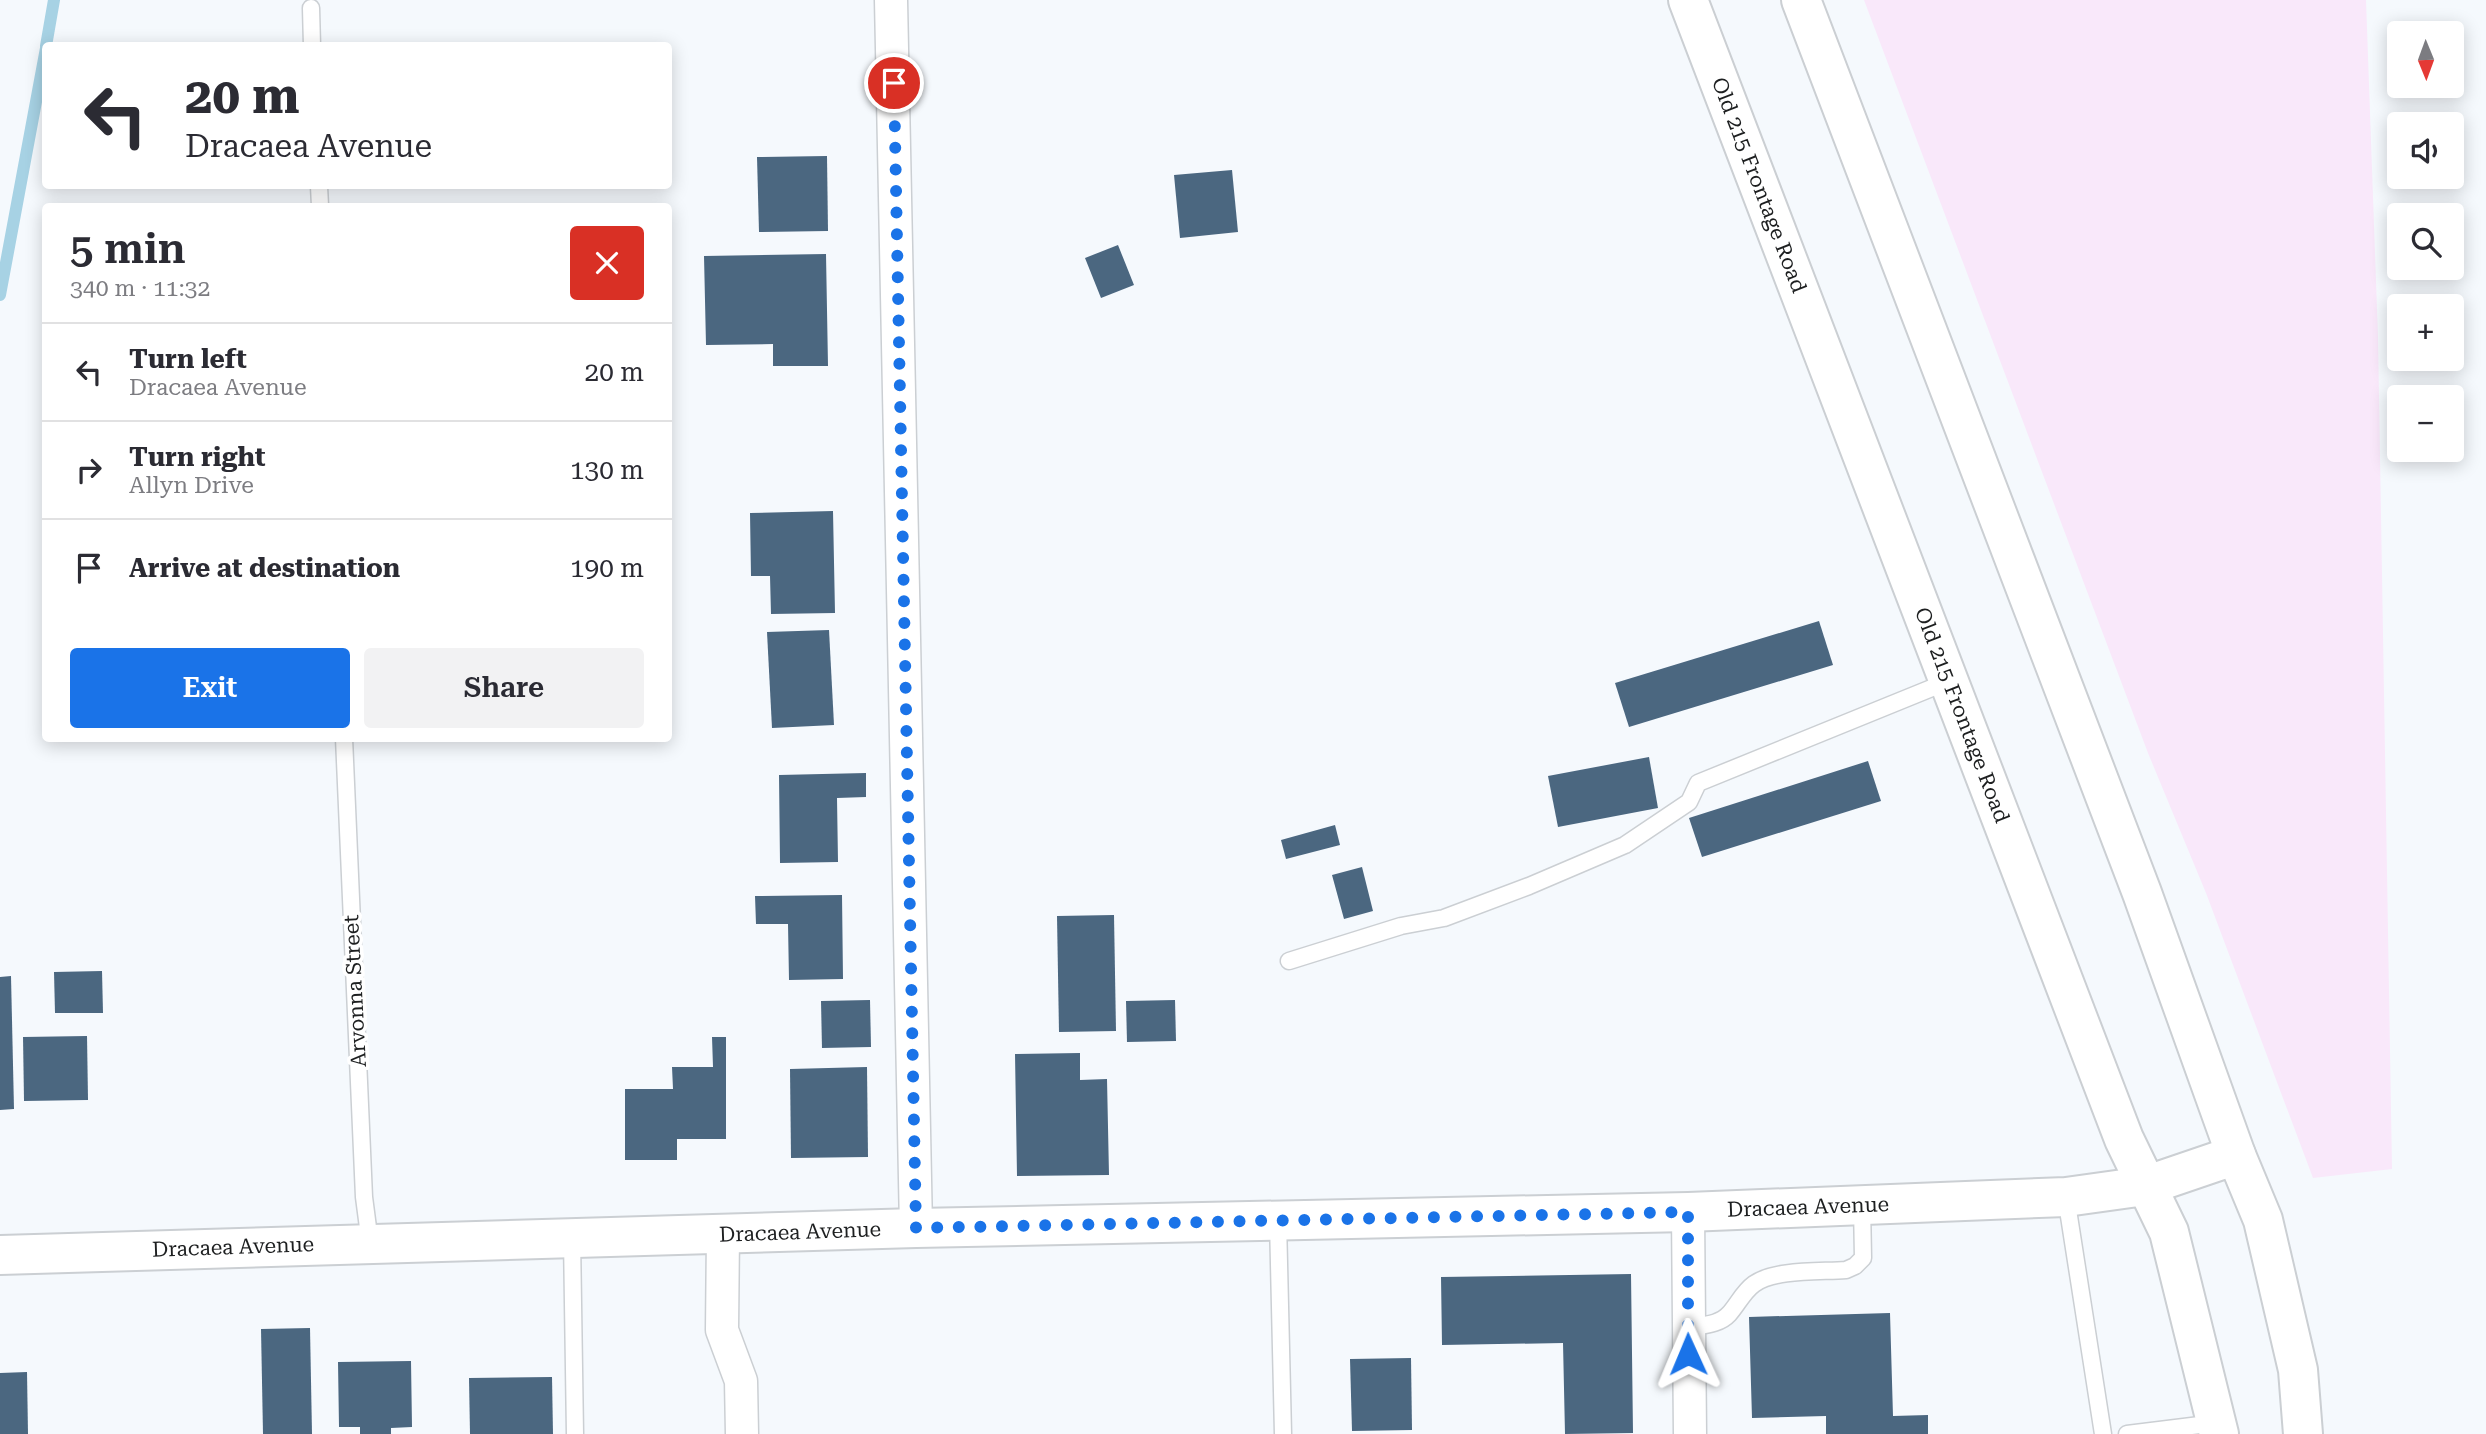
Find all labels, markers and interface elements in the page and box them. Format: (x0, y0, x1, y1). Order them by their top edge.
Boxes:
north arrow (2387, 21, 2464, 98)
map controls (2387, 21, 2464, 462)
pin (864, 53, 924, 113)
icon: arrive (875, 64, 913, 102)
text: 20 m (185, 68, 300, 125)
icon: left (70, 70, 161, 161)
street label: Old 215 Frontage Road (1707, 74, 1811, 297)
button: sound (2387, 112, 2464, 189)
text: Dracaea Avenue (185, 127, 432, 165)
button: search (2387, 203, 2464, 280)
text: 5 min (70, 224, 186, 273)
button: close (570, 226, 644, 300)
text: 340 m · 11:32 (70, 275, 210, 302)
button: + (2387, 294, 2464, 371)
text: Turn left (129, 344, 247, 374)
icon: left (70, 353, 108, 391)
text: 20 m (585, 357, 644, 387)
text: Dracaea Avenue (129, 374, 307, 401)
button: − (2387, 385, 2464, 462)
text: Turn right (129, 442, 265, 472)
icon: right (70, 451, 108, 489)
text: 130 m (570, 455, 644, 485)
text: Allyn Drive (129, 472, 254, 499)
icon: arrive (70, 549, 108, 587)
text: Arrive at destination (129, 553, 400, 583)
text: 190 m (570, 553, 644, 583)
street label: Old 215 Frontage Road (1910, 604, 2014, 827)
button: Exit (70, 648, 350, 728)
button: Share (364, 648, 644, 728)
street label: Arvonna Street (339, 914, 371, 1068)
street label: Dracaea Avenue (1727, 1192, 1889, 1222)
street label: Dracaea Avenue (719, 1217, 881, 1247)
street label: Dracaea Avenue (152, 1232, 314, 1262)
position arrow (1651, 1317, 1725, 1391)

